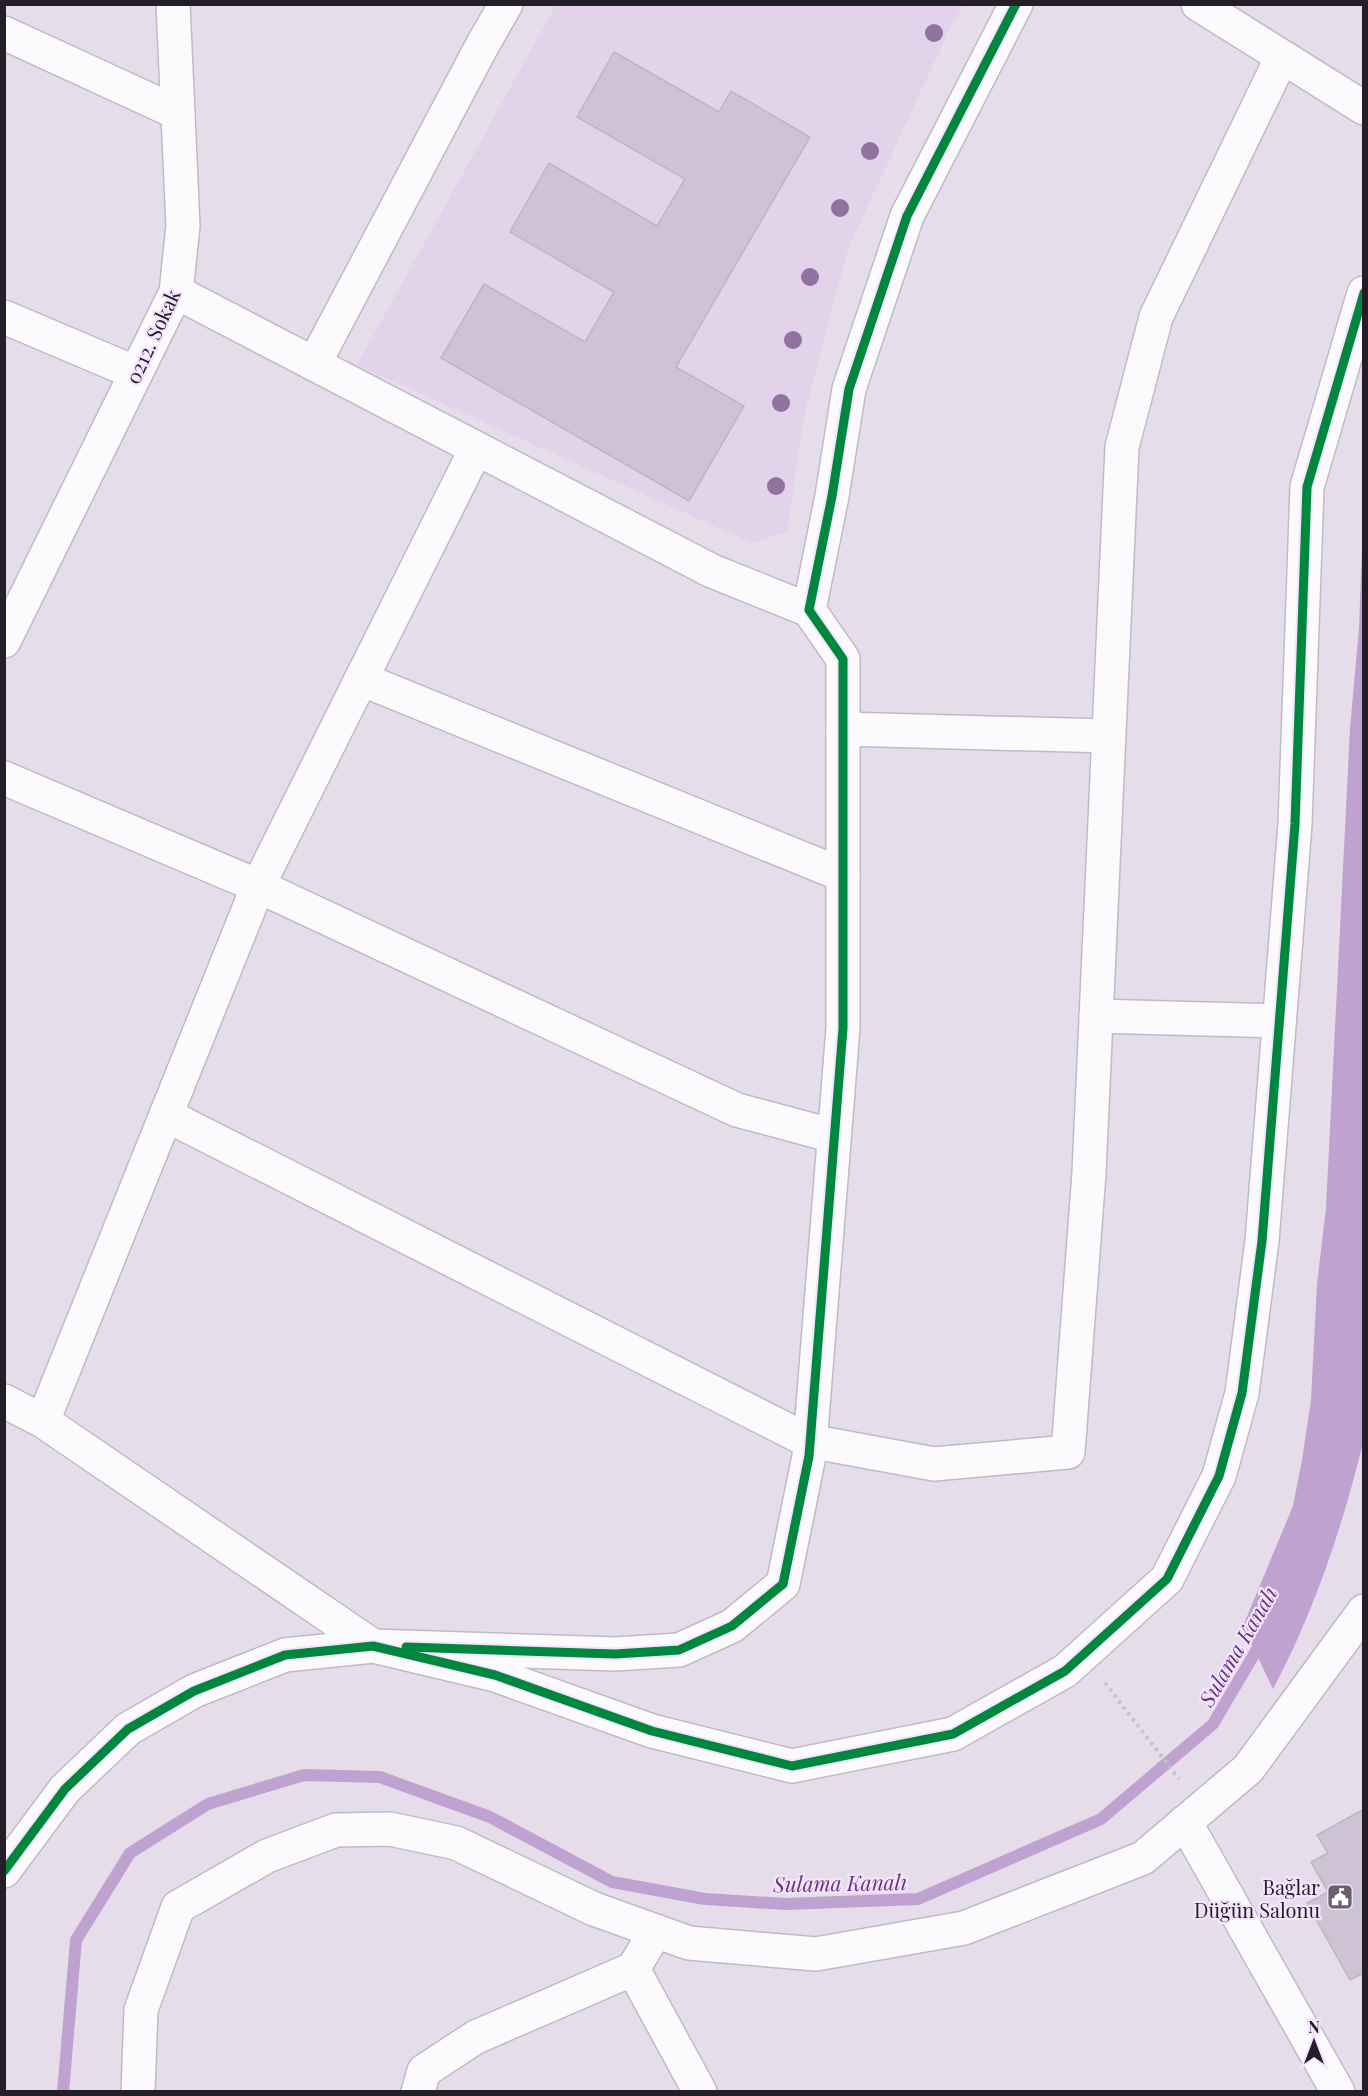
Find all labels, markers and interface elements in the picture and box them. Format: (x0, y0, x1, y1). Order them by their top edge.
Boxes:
street label: 0212. Sokak (118, 284, 186, 388)
water label: Sulama Kanalı (1191, 1581, 1283, 1712)
water label: Sulama Kanalı (772, 1867, 907, 1897)
place label: Bağlar Düğün Salonu (1194, 1873, 1320, 1923)
public building icon: Bağlar Düğün Salonu (1325, 1882, 1355, 1912)
north arrow (1284, 2012, 1344, 2072)
text: N (1308, 2016, 1320, 2037)

